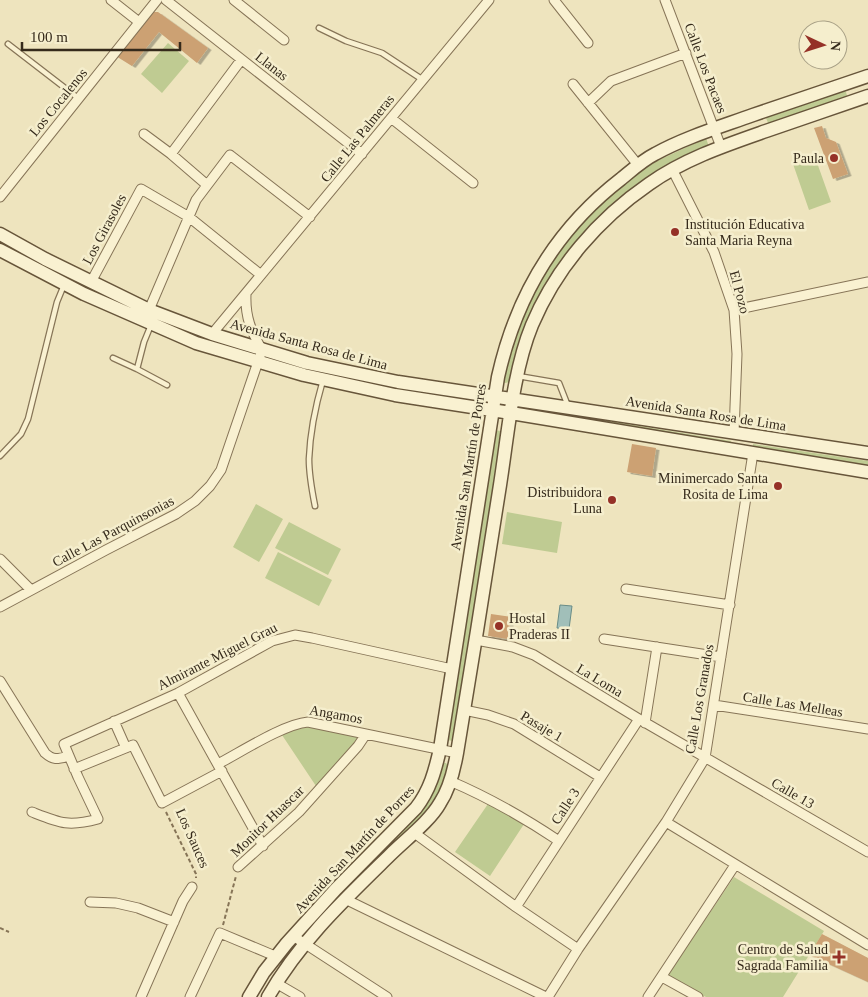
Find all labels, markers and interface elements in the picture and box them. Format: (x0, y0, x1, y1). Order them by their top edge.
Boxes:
scale bar (22, 20, 180, 52)
north arrow (798, 20, 848, 70)
street label: Calle Los Pacaes (681, 21, 730, 116)
text: 100 m (30, 29, 68, 45)
text: N (828, 40, 843, 51)
street label: Llanas (252, 49, 291, 84)
street label: Los Cocalenos (26, 65, 90, 139)
street label: Calle Las Palmeras (318, 92, 397, 185)
place label: Paula (793, 151, 825, 166)
marker: Paula (828, 152, 840, 164)
street label: Los Girasoles (80, 192, 129, 267)
place label: Institución Educativa Santa Maria Reyna (685, 217, 805, 248)
marker: Institución Educativa Santa Maria Reyna (669, 226, 681, 238)
street label: El Pozo (727, 269, 752, 315)
street label: Avenida Santa Rosa de Lima (229, 316, 390, 373)
street label: Avenida San Martín de Porres (448, 383, 489, 551)
street label: Avenida Santa Rosa de Lima (625, 393, 788, 434)
place label: Minimercado Santa Rosita de Lima (658, 471, 769, 502)
marker: Minimercado Santa Rosita de Lima (772, 480, 784, 492)
place label: Distribuidora Luna (527, 485, 603, 516)
street label: Calle Las Parquinsonias (50, 493, 176, 570)
marker: Distribuidora Luna (606, 494, 618, 506)
place label: Hostal Praderas II (509, 611, 570, 642)
street label: Almirante Miguel Grau (155, 620, 280, 693)
marker: Hostal Praderas II (493, 620, 505, 632)
street label: Calle Los Granados (682, 643, 717, 755)
street label: La Loma (574, 661, 626, 700)
street label: Calle Las Melleas (742, 689, 844, 720)
street label: Angamos (308, 702, 364, 727)
street label: Pasaje 1 (518, 708, 565, 745)
street label: Calle 13 (769, 775, 817, 812)
street label: Monitor Huascar (228, 783, 307, 860)
street label: Avenida San Martín de Porres (291, 783, 417, 916)
street label: Calle 3 (548, 785, 583, 827)
street label: Los Sauces (173, 806, 212, 870)
place label: Centro de Salud Sagrada Familia (737, 942, 829, 973)
marker: Centro de Salud Sagrada Familia (832, 950, 846, 964)

